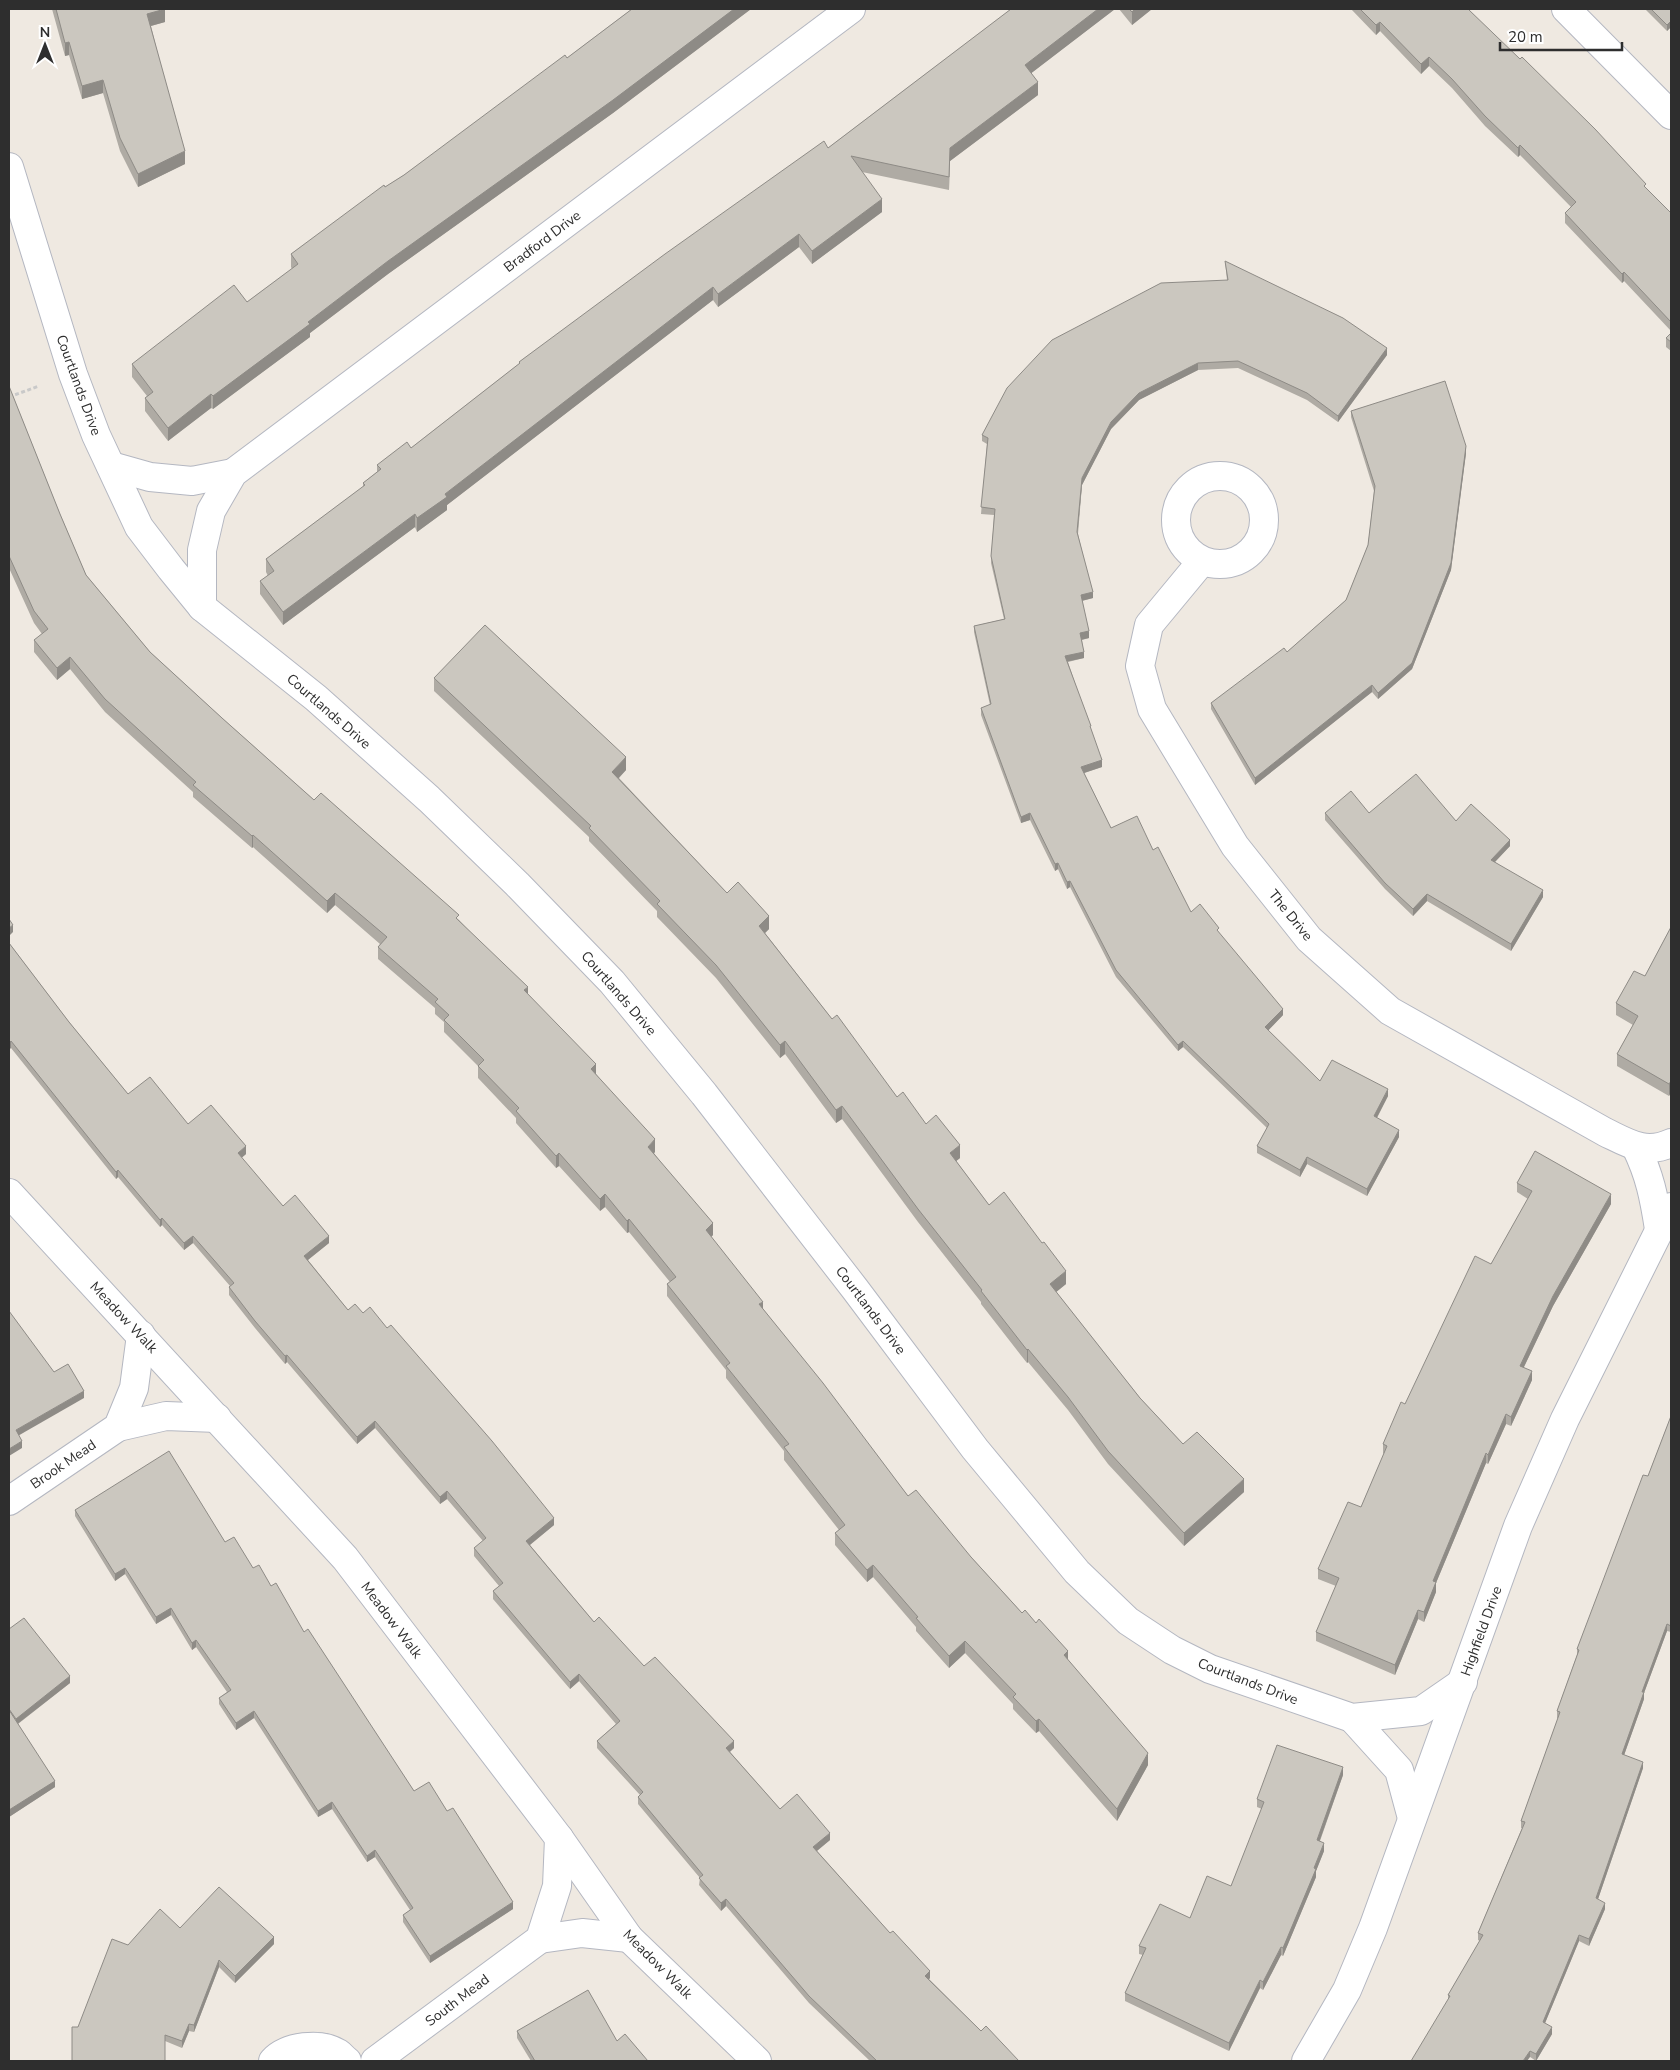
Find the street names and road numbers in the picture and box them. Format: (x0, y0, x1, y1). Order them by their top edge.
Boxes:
street label: Bradford Drive (500, 206, 585, 277)
street label: Courtlands Drive (51, 332, 106, 438)
street label: Courtlands Drive (282, 669, 375, 753)
street label: The Drive (1264, 886, 1317, 945)
street label: Courtlands Drive (577, 947, 661, 1040)
street label: Courtlands Drive (831, 1262, 910, 1358)
street label: Meadow Walk (86, 1277, 162, 1358)
street label: Brook Mead (27, 1435, 100, 1493)
street label: Meadow Walk (357, 1578, 427, 1663)
street label: Highfield Drive (1456, 1584, 1507, 1679)
street label: Courtlands Drive (1195, 1654, 1301, 1709)
street label: Meadow Walk (619, 1925, 697, 2004)
street label: South Mead (421, 1970, 493, 2031)

